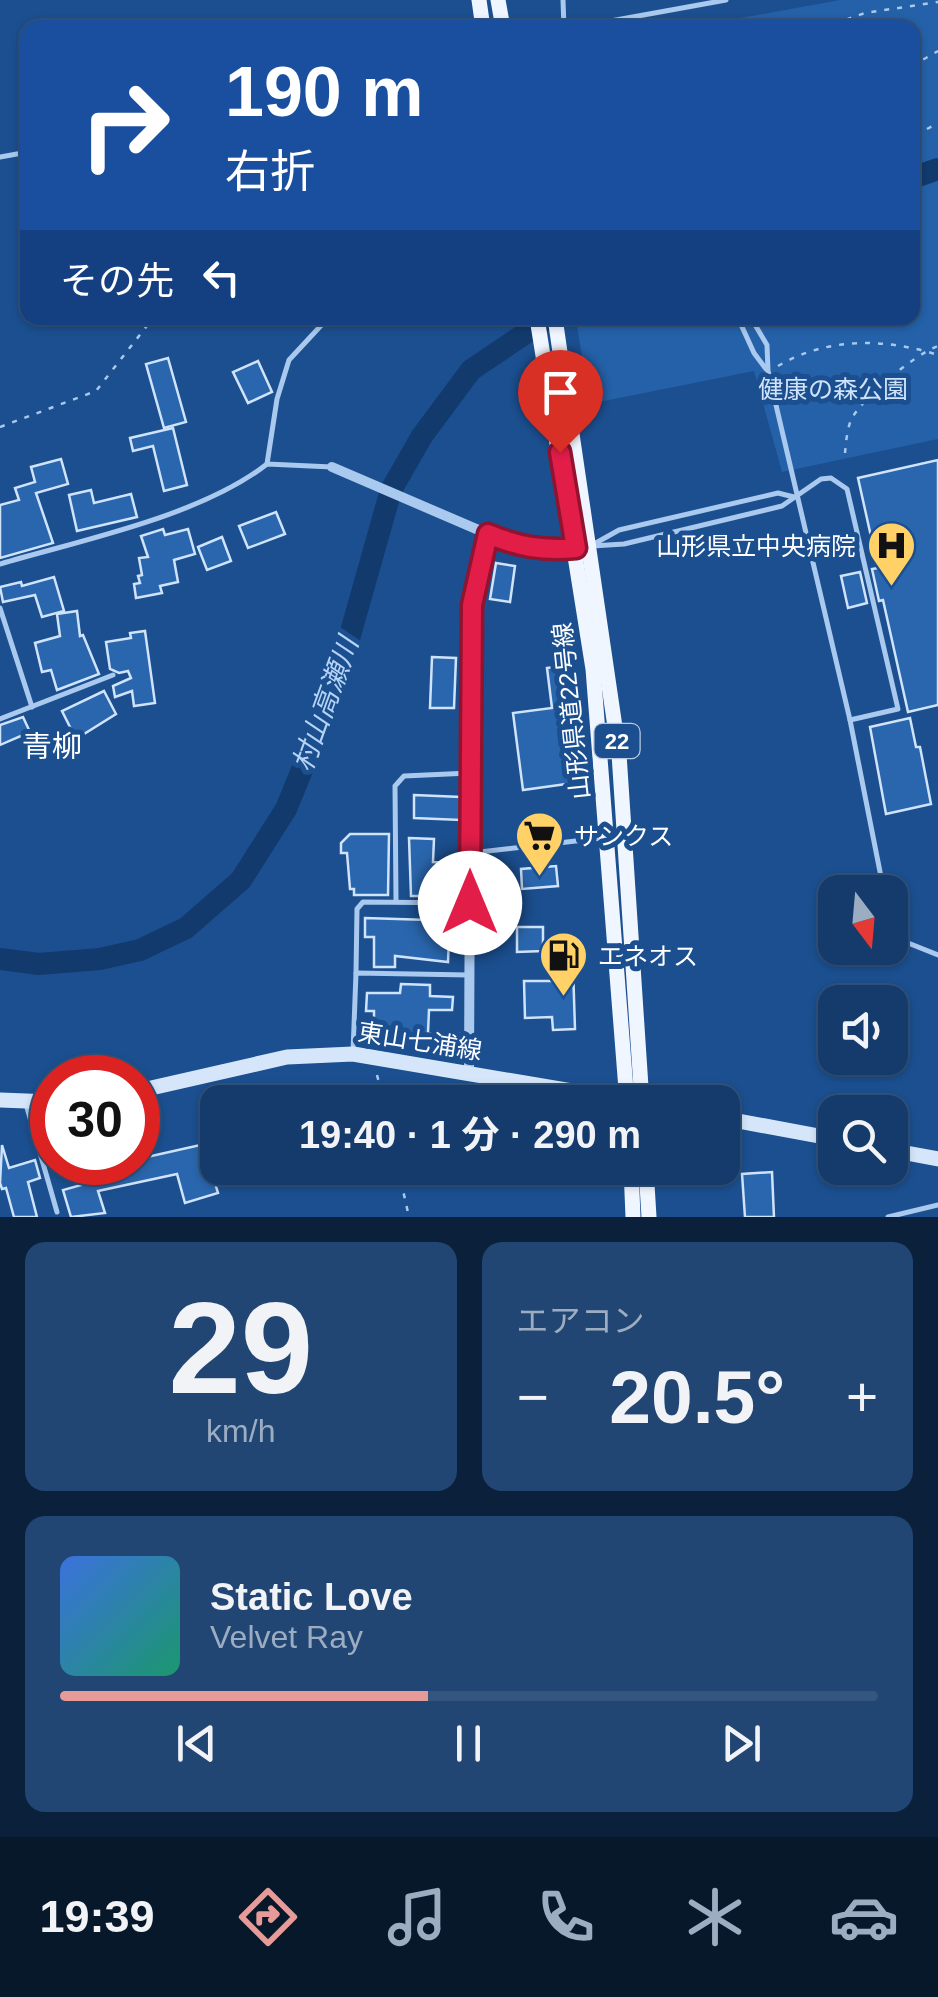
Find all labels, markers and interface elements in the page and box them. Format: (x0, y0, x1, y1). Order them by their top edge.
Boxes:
text: 190 m (225, 53, 423, 131)
icon: right (60, 60, 190, 190)
text: 右折 (225, 146, 315, 197)
icon: left (194, 250, 249, 305)
text: その先 (60, 260, 174, 302)
pin (518, 350, 603, 453)
icon: arrive (533, 365, 588, 420)
park label: 健康の森公園 (758, 375, 908, 403)
hospital icon: 山形県立中央病院 (865, 520, 917, 588)
place label: 山形県立中央病院 (656, 532, 856, 560)
street label: 山形県道22号線 (548, 621, 594, 801)
water label: 村山高瀬川 (287, 630, 365, 775)
road number: 22 (594, 724, 640, 758)
district label: 青柳 (22, 730, 82, 763)
supermarket icon: サンクス (513, 810, 565, 878)
place label: サンクス (574, 822, 673, 850)
position arrow (418, 851, 522, 955)
north arrow (818, 875, 908, 965)
map controls (818, 875, 908, 1185)
fuel station icon: エネオス (537, 930, 589, 998)
place label: エネオス (598, 942, 698, 970)
button: sound (818, 985, 908, 1075)
street label: 東山七浦線 (356, 1017, 484, 1065)
speed limit sign: 30 (30, 1055, 160, 1185)
button: search (818, 1095, 908, 1185)
text: 19:40 · 1 分 · 290 m (299, 1114, 641, 1156)
text: 29 (168, 1275, 313, 1421)
text: エアコン (517, 1303, 645, 1339)
text: 20.5° (609, 1355, 785, 1439)
text: − (517, 1366, 549, 1428)
text: + (846, 1366, 878, 1428)
text: km/h (206, 1413, 275, 1449)
text: Static Love (210, 1576, 413, 1618)
text: Velvet Ray (210, 1619, 363, 1655)
icon: previous (169, 1716, 224, 1771)
icon: pause (441, 1716, 496, 1771)
icon: next (714, 1716, 769, 1771)
icon: directions (233, 1882, 303, 1952)
icon: music (382, 1882, 452, 1952)
icon: phone (531, 1882, 601, 1952)
icon: climate (680, 1882, 750, 1952)
icon: car (829, 1882, 899, 1952)
text: 19:39 (39, 1891, 155, 1942)

